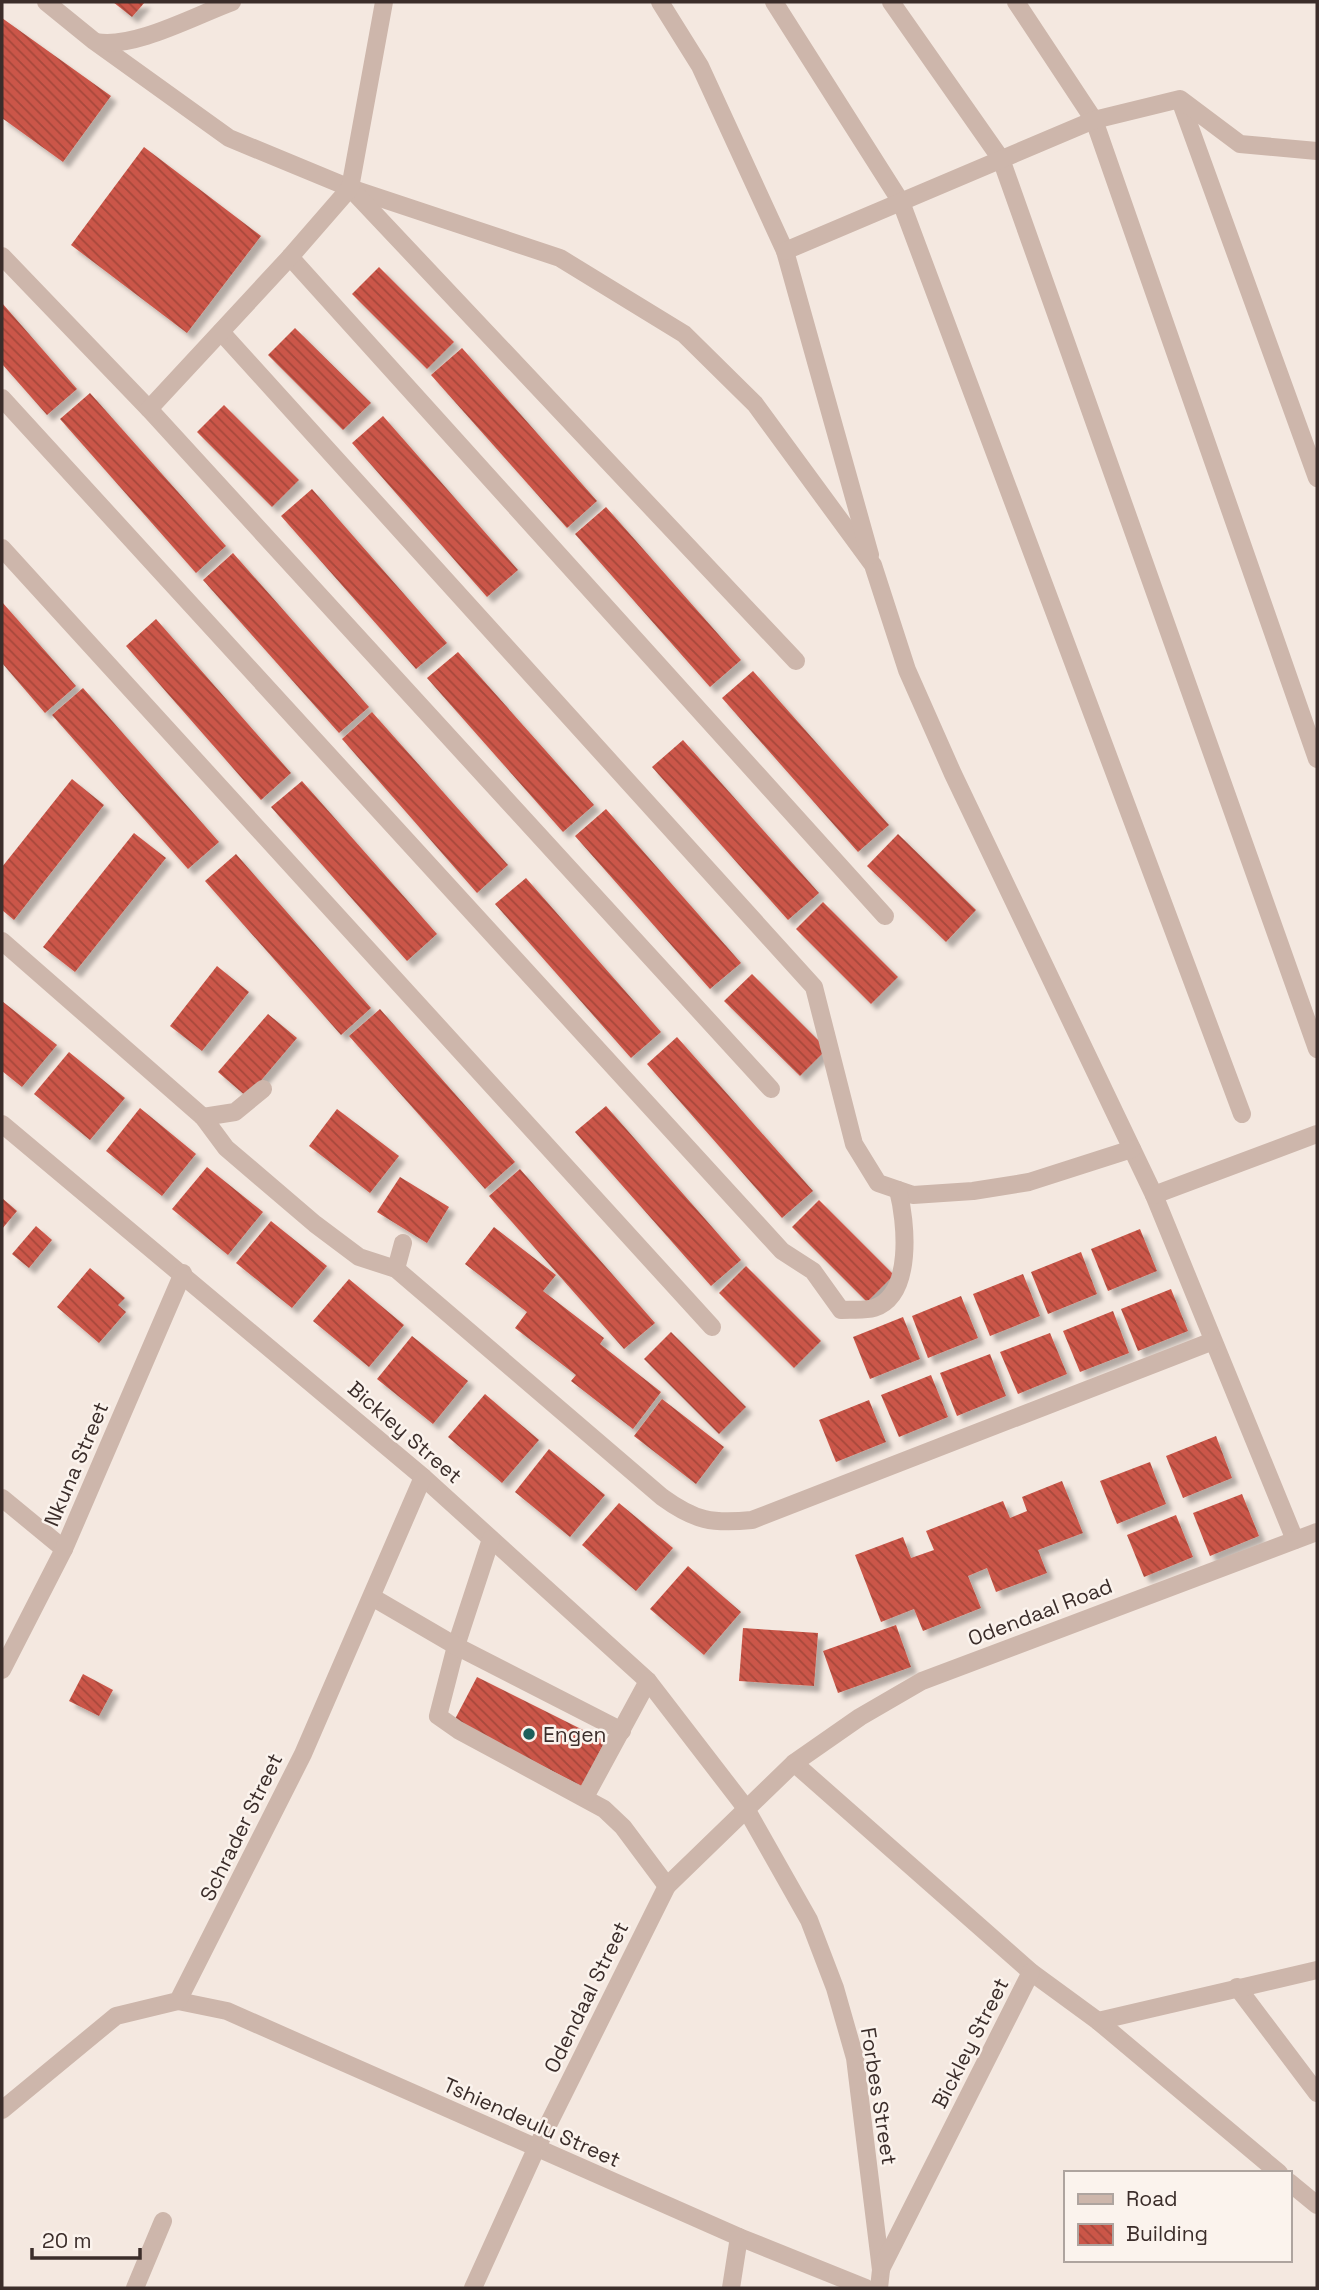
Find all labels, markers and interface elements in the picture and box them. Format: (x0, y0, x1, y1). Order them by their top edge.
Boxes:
street label: Bickley Street (342, 1375, 468, 1489)
street label: Nkuna Street (38, 1398, 114, 1530)
street label: Odendaal Road (964, 1572, 1116, 1652)
place label: Engen (543, 1721, 606, 1748)
marker: Engen (521, 1726, 537, 1742)
street label: Schrader Street (194, 1749, 288, 1905)
street label: Odendaal Street (538, 1917, 634, 2077)
street label: Bickley Street (926, 1973, 1014, 2113)
street label: Forbes Street (855, 2025, 903, 2167)
street label: Tshiendeulu Street (439, 2071, 625, 2173)
legend (1064, 2171, 1291, 2262)
text: Road (1126, 2185, 1178, 2212)
scale bar (32, 2216, 140, 2260)
text: Building (1126, 2220, 1208, 2247)
text: 20 m (42, 2227, 92, 2254)

